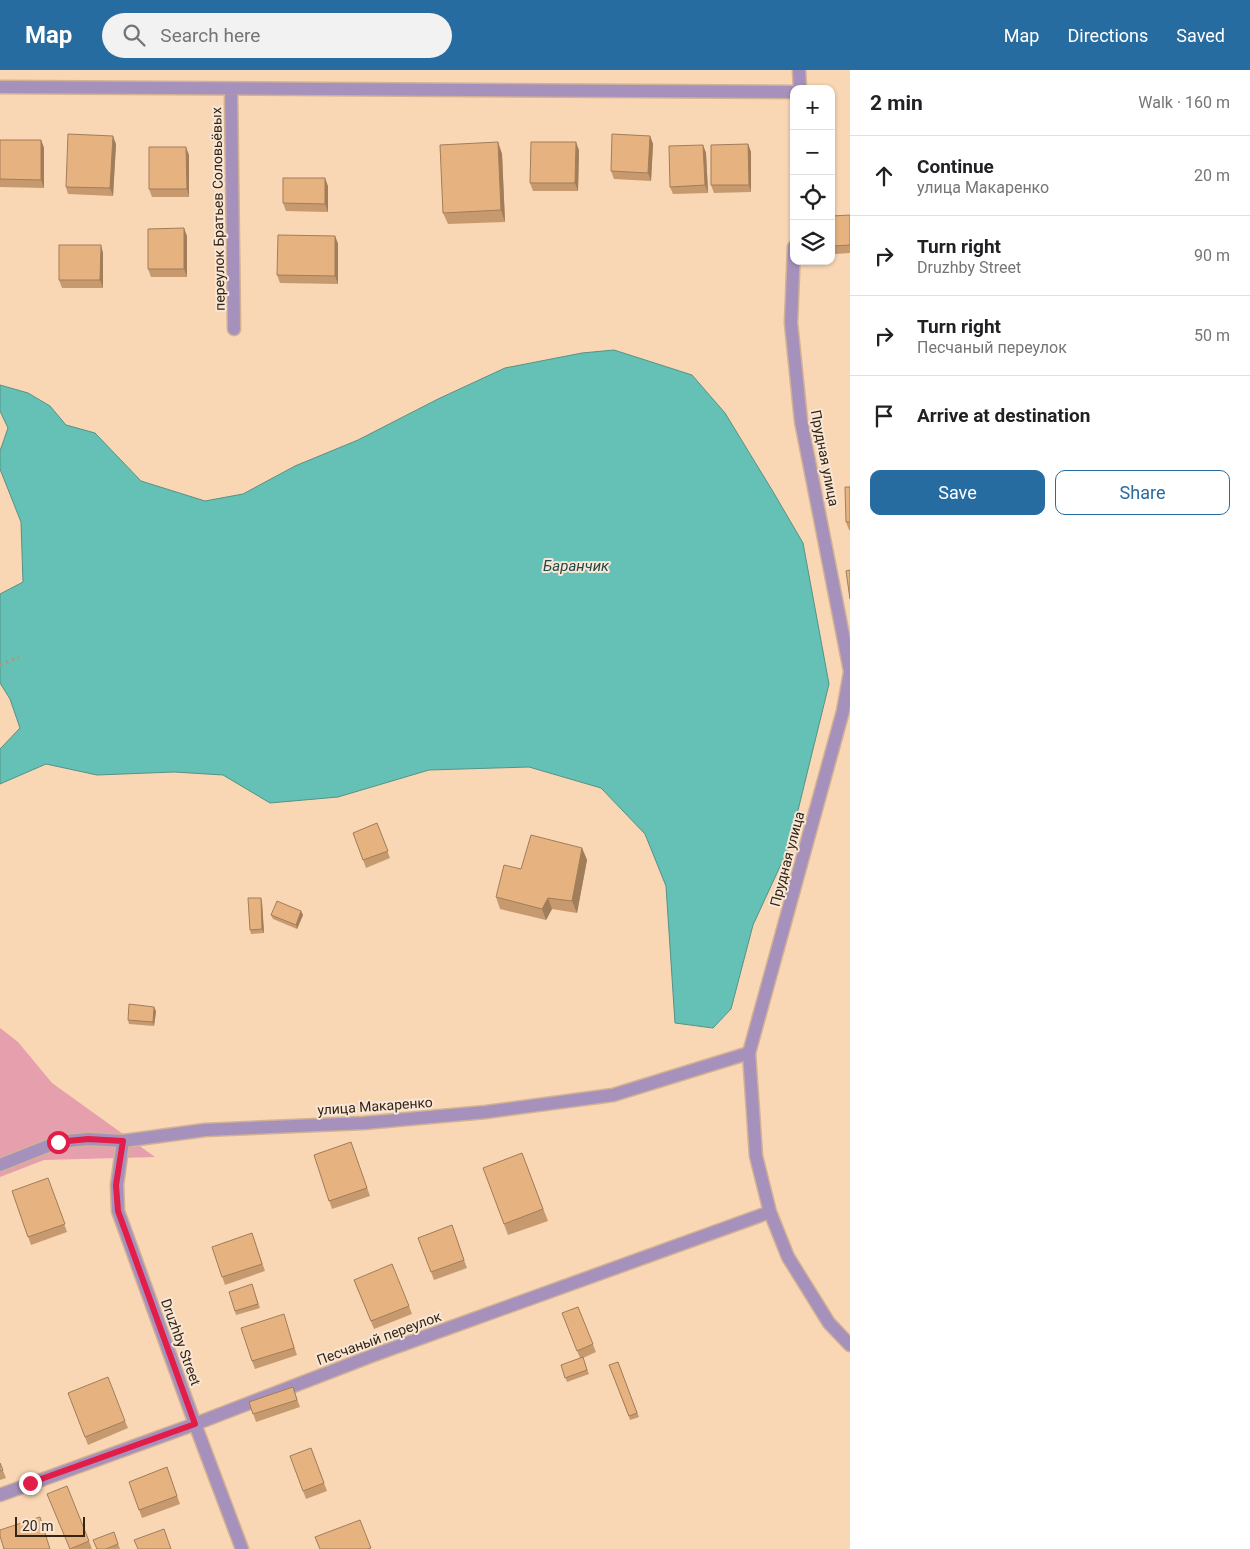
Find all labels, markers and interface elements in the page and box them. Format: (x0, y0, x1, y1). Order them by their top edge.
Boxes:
search box (102, 13, 452, 58)
text: Map (25, 21, 72, 49)
icon: search (120, 21, 148, 49)
text: Search here (160, 24, 260, 47)
text: Map (1004, 25, 1039, 46)
text: Directions (1067, 25, 1148, 46)
text: Saved (1176, 25, 1225, 46)
map controls (790, 85, 835, 265)
button: + (790, 85, 835, 130)
text: 2 min (870, 91, 923, 115)
text: Walk · 160 m (1138, 93, 1230, 112)
street label: переулок Братьев Соловьёвых (208, 107, 228, 311)
button: − (790, 130, 835, 175)
text: Continue (917, 155, 994, 178)
icon: ahead (870, 162, 898, 190)
text: 20 m (1194, 166, 1230, 185)
button: locate (790, 175, 835, 220)
text: улица Макаренко (917, 178, 1049, 197)
button: layers (790, 220, 835, 265)
text: Turn right (917, 235, 1001, 258)
icon: right (870, 242, 898, 270)
text: 90 m (1194, 246, 1230, 265)
text: Druzhby Street (917, 258, 1021, 277)
text: Turn right (917, 315, 1001, 338)
icon: right (870, 322, 898, 350)
text: 50 m (1194, 326, 1230, 345)
text: Песчаный переулок (917, 338, 1067, 357)
icon: arrive (870, 402, 898, 430)
text: Arrive at destination (917, 404, 1090, 427)
street label: Прудная улица (808, 408, 842, 508)
button: Save (870, 470, 1045, 515)
button: Share (1055, 470, 1230, 515)
water label: Баранчик (543, 557, 610, 575)
street label: Прудная улица (767, 810, 807, 908)
street label: улица Макаренко (317, 1094, 433, 1118)
route start (47, 1131, 70, 1154)
street label: Druzhby Street (158, 1296, 204, 1388)
street label: Песчаный переулок (315, 1308, 444, 1368)
route end (19, 1472, 42, 1495)
scale bar (15, 1514, 85, 1537)
text: 20 m (22, 1518, 54, 1534)

